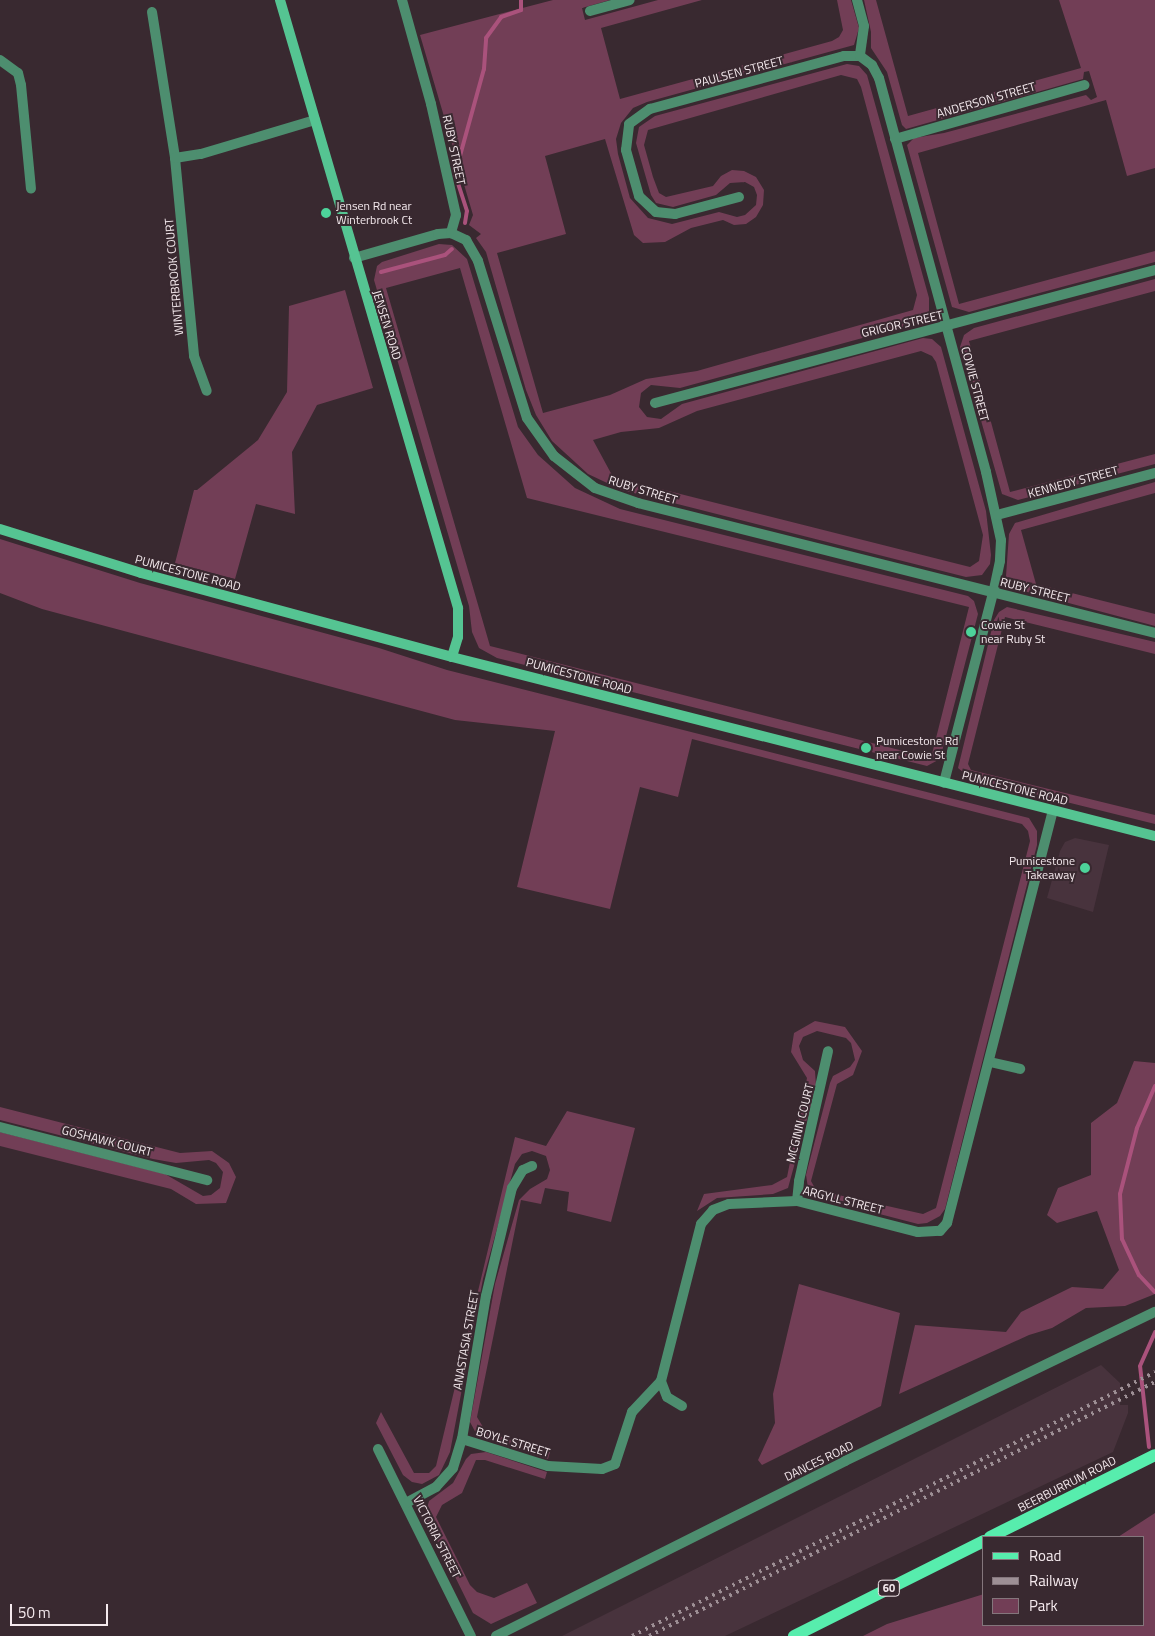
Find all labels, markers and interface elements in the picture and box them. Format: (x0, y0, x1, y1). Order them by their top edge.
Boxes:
street label: PAULSEN STREET (693, 53, 785, 91)
street label: ANDERSON STREET (935, 79, 1037, 121)
street label: RUBY STREET (440, 114, 468, 186)
place label: Jensen Rd near Winterbrook Ct (336, 199, 412, 227)
marker: Jensen Rd near Winterbrook Ct (320, 207, 332, 219)
street label: WINTERBROOK COURT (162, 218, 186, 336)
street label: JENSEN ROAD (370, 288, 404, 362)
street label: GRIGOR STREET (860, 308, 944, 340)
street label: COWIE STREET (958, 345, 992, 423)
street label: KENNEDY STREET (1026, 463, 1120, 501)
street label: RUBY STREET (607, 473, 679, 507)
street label: PUMICESTONE ROAD (134, 552, 242, 594)
street label: RUBY STREET (999, 574, 1071, 606)
place label: Cowie St near Ruby St (981, 618, 1045, 646)
marker: Cowie St near Ruby St (965, 626, 977, 638)
street label: PUMICESTONE ROAD (525, 655, 633, 697)
place label: Pumicestone Rd near Cowie St (876, 734, 958, 762)
marker: Pumicestone Rd near Cowie St (860, 742, 872, 754)
street label: PUMICESTONE ROAD (960, 768, 1070, 808)
place label: Pumicestone Takeaway (1009, 854, 1075, 882)
marker: Pumicestone Takeaway (1079, 862, 1091, 874)
street label: MCGINN COURT (783, 1082, 817, 1164)
street label: GOSHAWK COURT (60, 1123, 154, 1159)
street label: ARGYLL STREET (801, 1183, 885, 1217)
street label: ANASTASIA STREET (450, 1289, 482, 1391)
street label: BOYLE STREET (474, 1424, 552, 1460)
street label: DANCES ROAD (782, 1438, 856, 1484)
street label: BEERBURRUM ROAD (1015, 1453, 1119, 1515)
street label: VICTORIA STREET (410, 1493, 464, 1581)
legend (982, 1536, 1145, 1626)
text: Road (1029, 1544, 1061, 1567)
text: Railway (1029, 1569, 1079, 1592)
road number: 60 (878, 1580, 900, 1596)
scale bar (12, 1594, 110, 1626)
text: Park (1029, 1594, 1058, 1617)
text: 50 m (18, 1601, 51, 1624)

